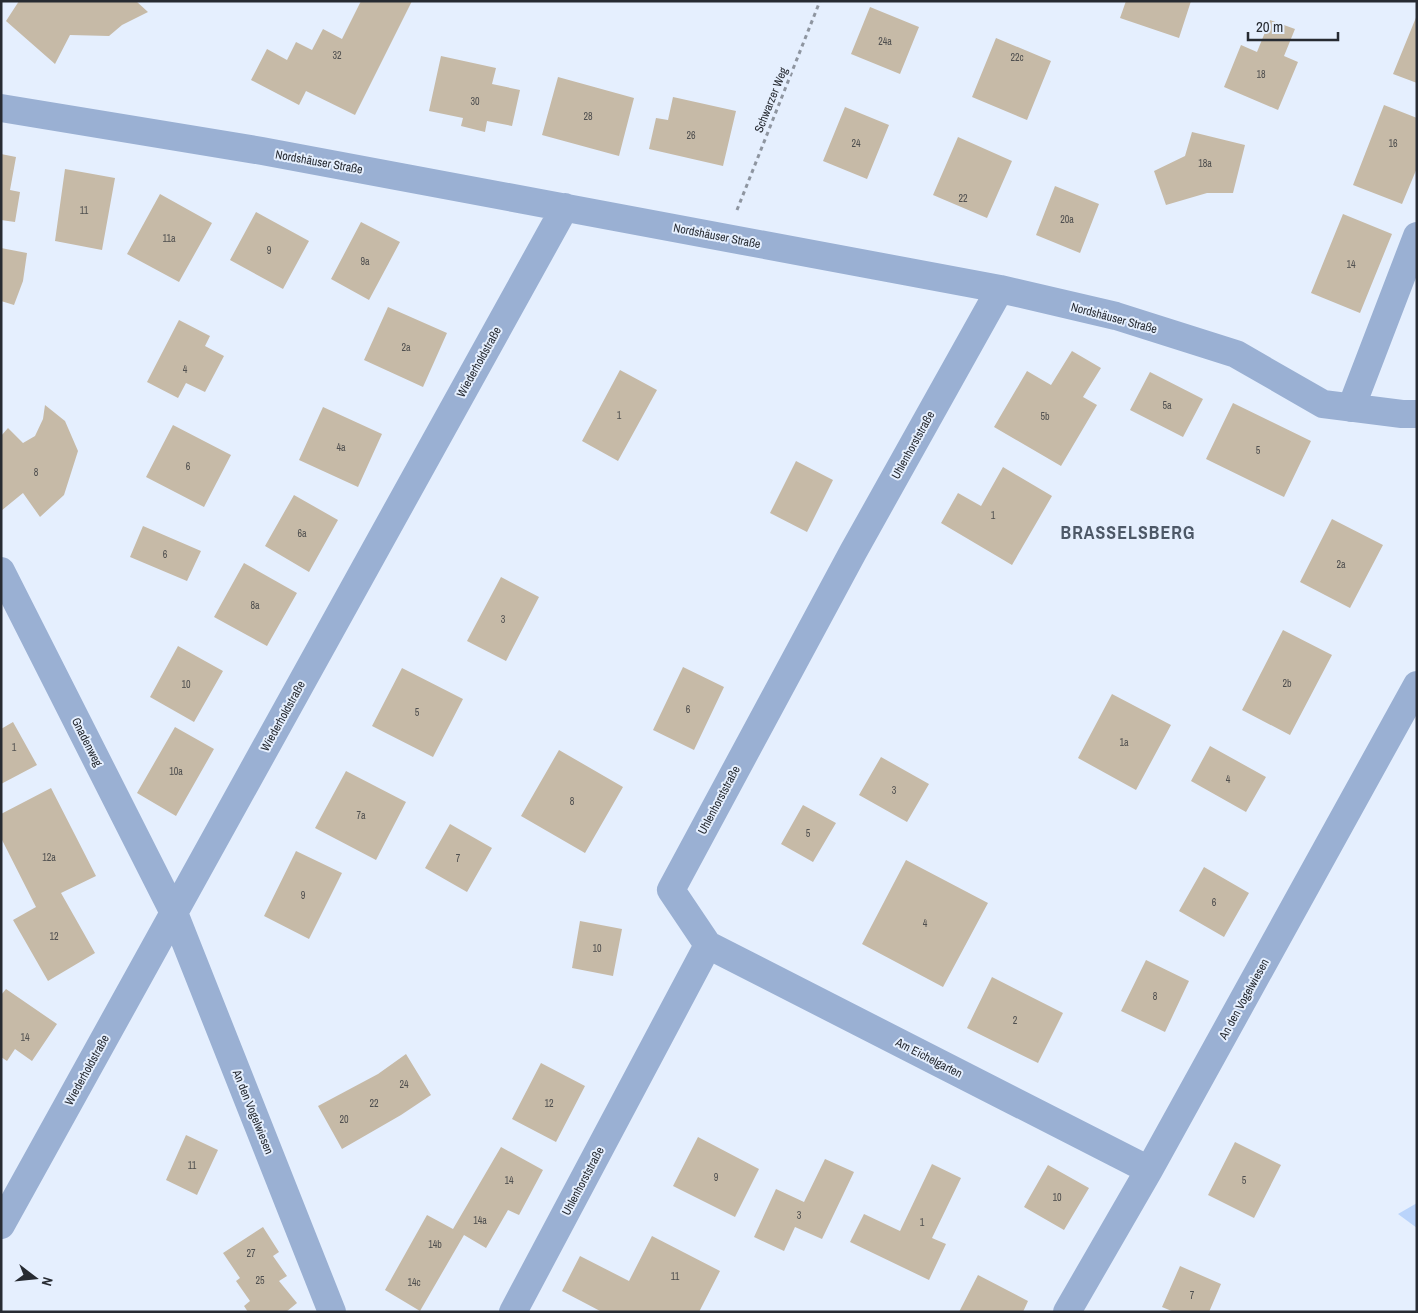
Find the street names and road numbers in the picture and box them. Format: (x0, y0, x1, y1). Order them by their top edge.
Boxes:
street label: Schwarzer Weg (751, 64, 792, 135)
street label: Nordshäuser Straße (274, 146, 364, 178)
street label: Nordshäuser Straße (672, 220, 762, 252)
street label: Nordshäuser Straße (1069, 299, 1159, 337)
street label: Wiederholdstraße (453, 324, 505, 400)
street label: Uhlenhorststraße (888, 408, 938, 482)
street label: Wiederholdstraße (257, 678, 309, 754)
street label: Gnadenweg (68, 715, 106, 770)
street label: Uhlenhorststraße (694, 763, 744, 837)
street label: An den Vogelwiesen (1215, 956, 1273, 1043)
street label: Wiederholdstraße (61, 1032, 113, 1108)
street label: Am Eichelgarten (892, 1034, 965, 1082)
street label: An den Vogelwiesen (228, 1066, 277, 1157)
street label: Uhlenhorststraße (558, 1144, 608, 1218)

